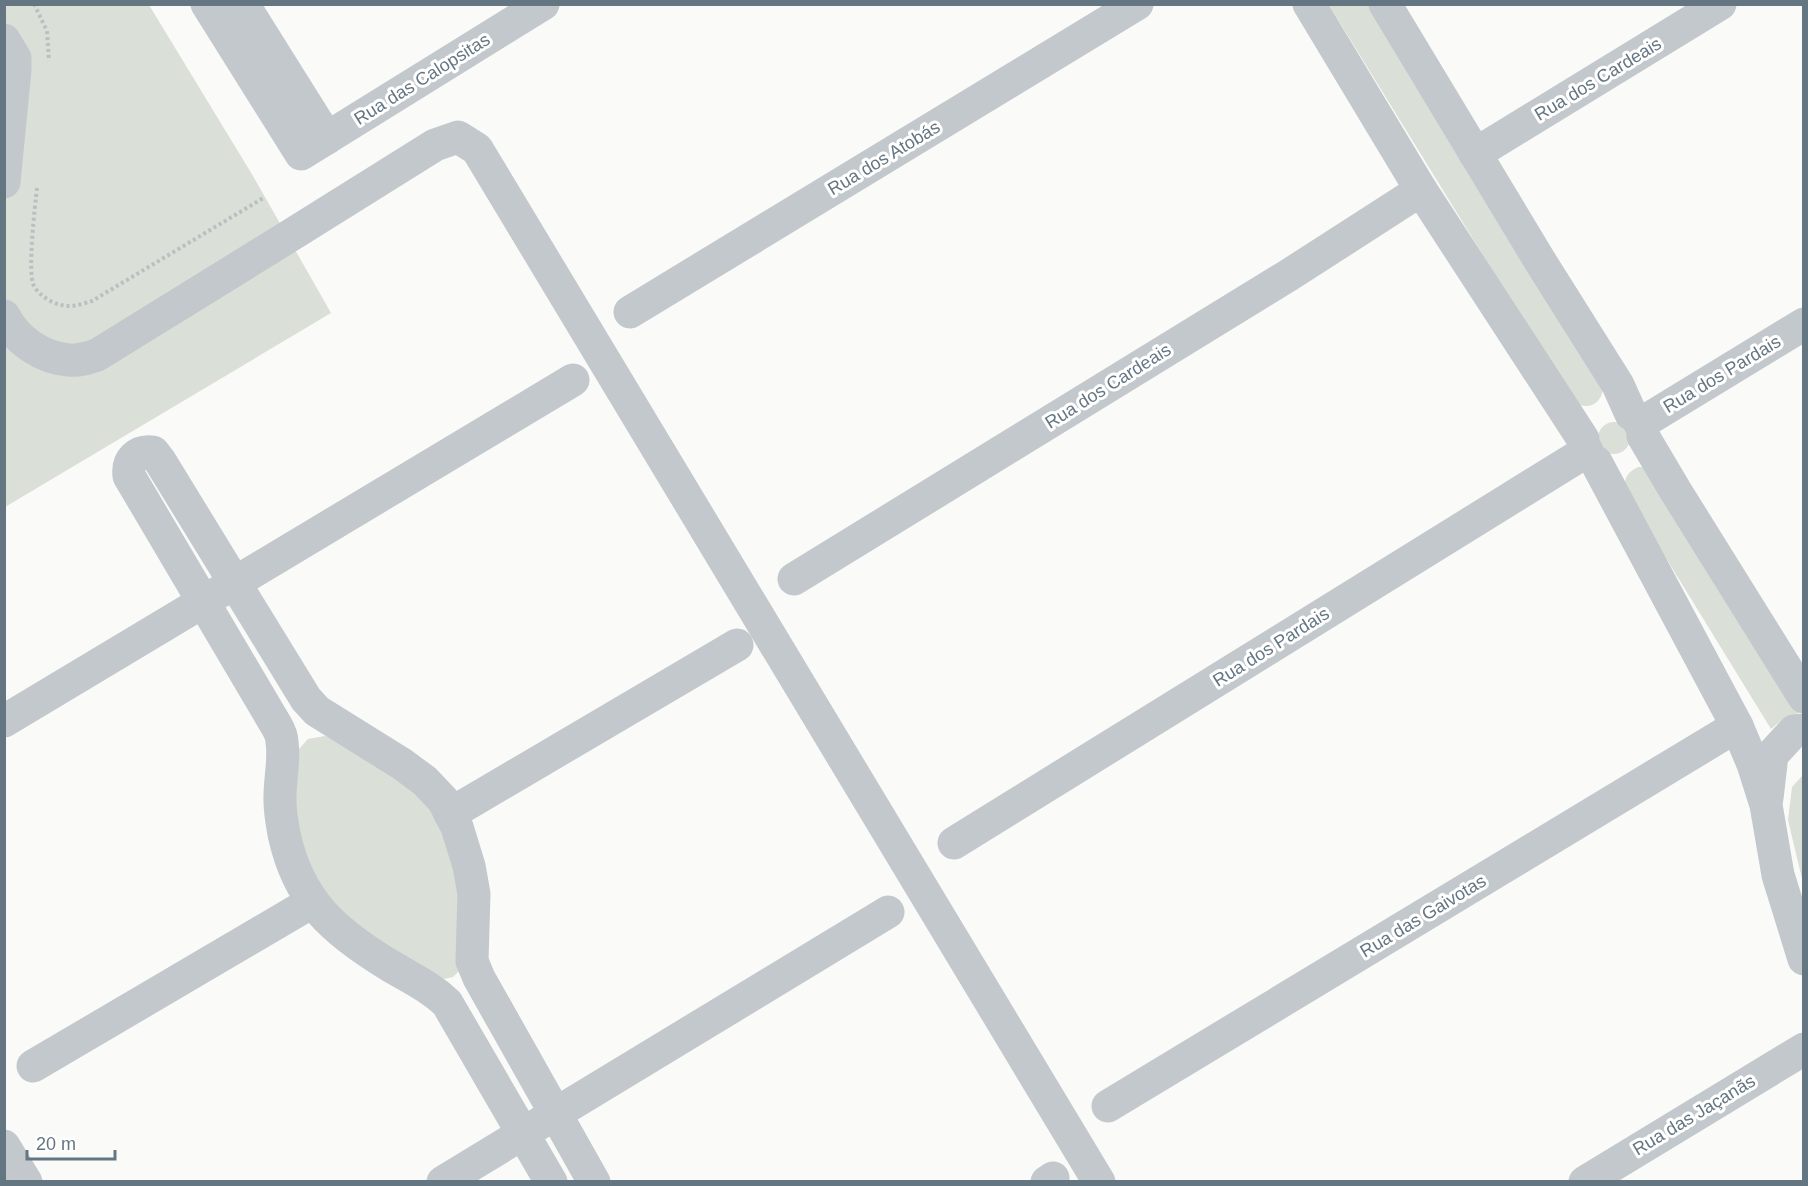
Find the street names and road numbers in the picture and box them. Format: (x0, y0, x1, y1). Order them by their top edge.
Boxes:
street label: Rua das Calopsitas (351, 29, 493, 129)
street label: Rua dos Cardeais (1531, 33, 1665, 125)
street label: Rua dos Atobás (824, 117, 944, 199)
street label: Rua dos Pardais (1660, 331, 1784, 417)
street label: Rua dos Cardeais (1042, 339, 1174, 433)
street label: Rua dos Pardais (1209, 603, 1333, 691)
street label: Rua das Gaivotas (1357, 871, 1489, 961)
street label: Rua das Jaçanãs (1629, 1071, 1759, 1159)

